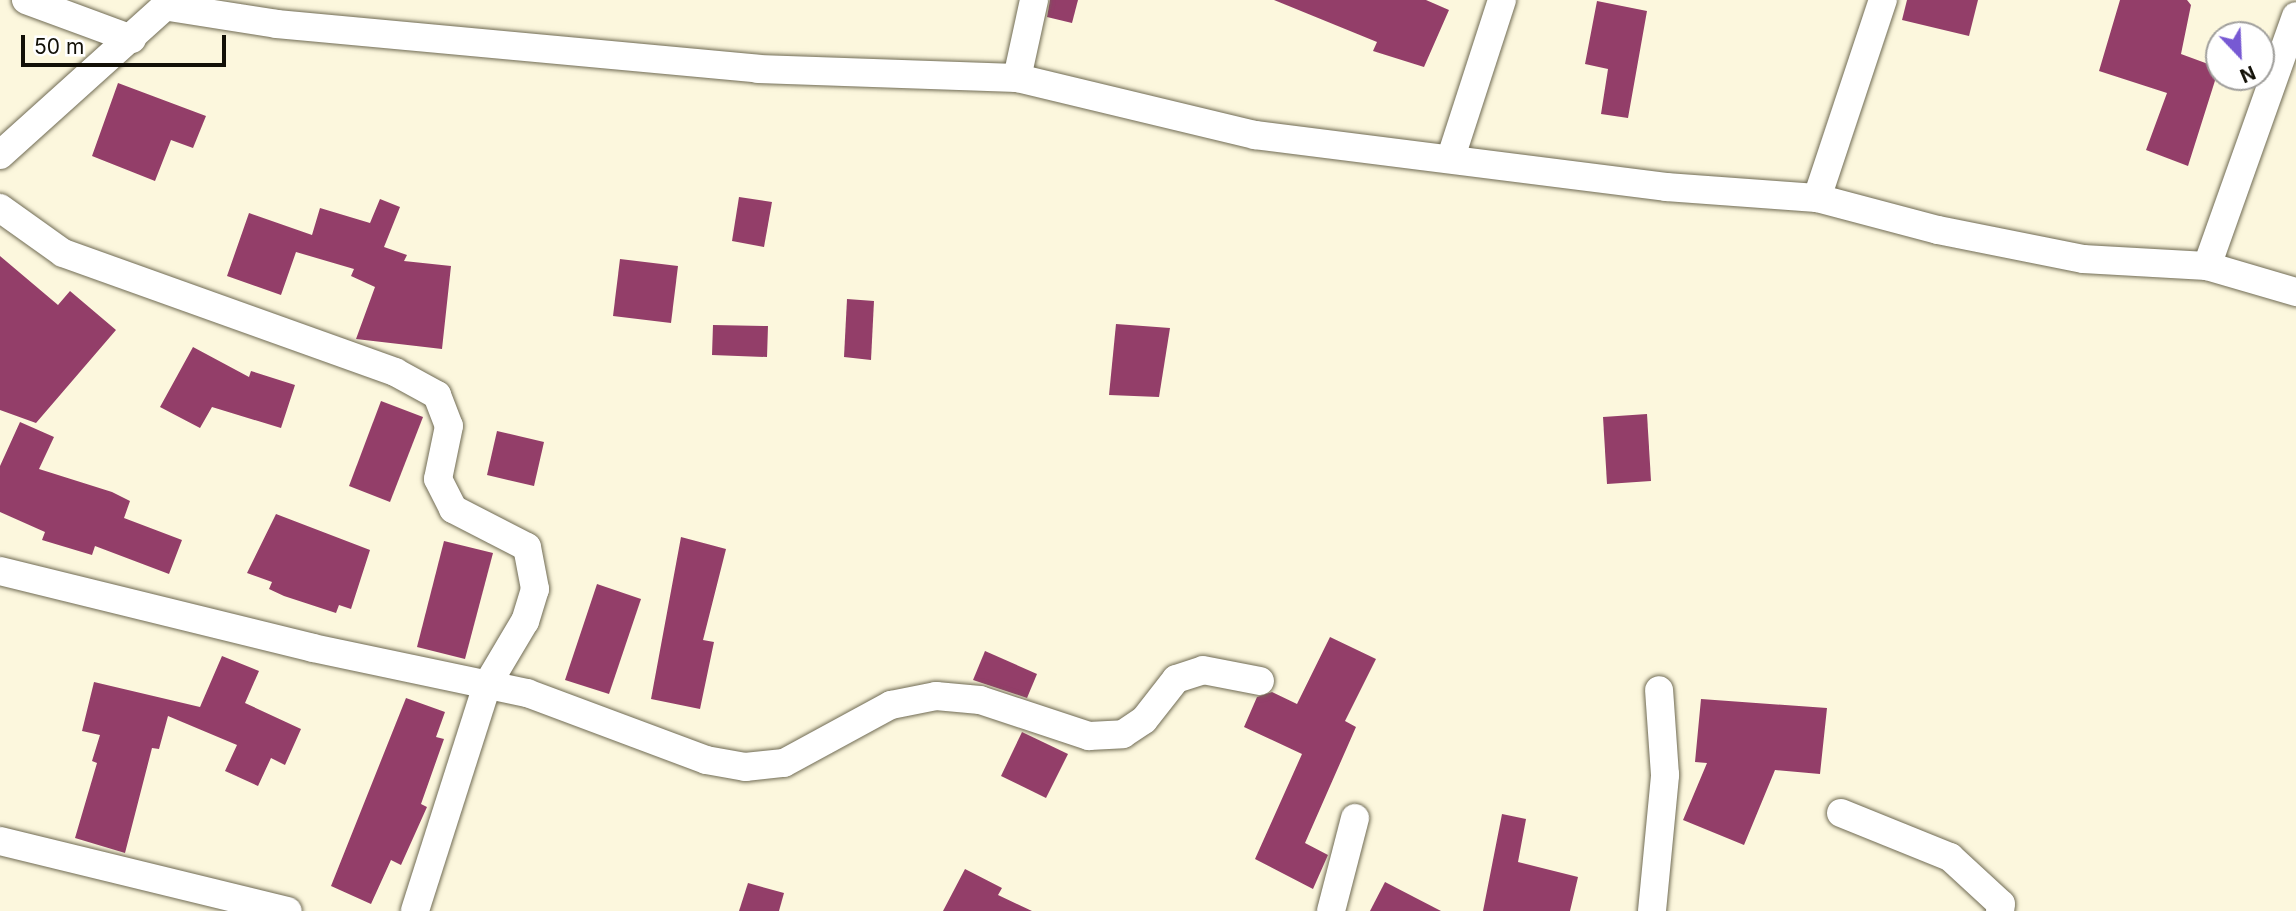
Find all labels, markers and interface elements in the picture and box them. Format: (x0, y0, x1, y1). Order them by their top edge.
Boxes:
scale bar (24, 21, 229, 65)
north arrow (2205, 21, 2275, 91)
text: 50 m (34, 34, 84, 59)
text: N (2236, 61, 2259, 87)

